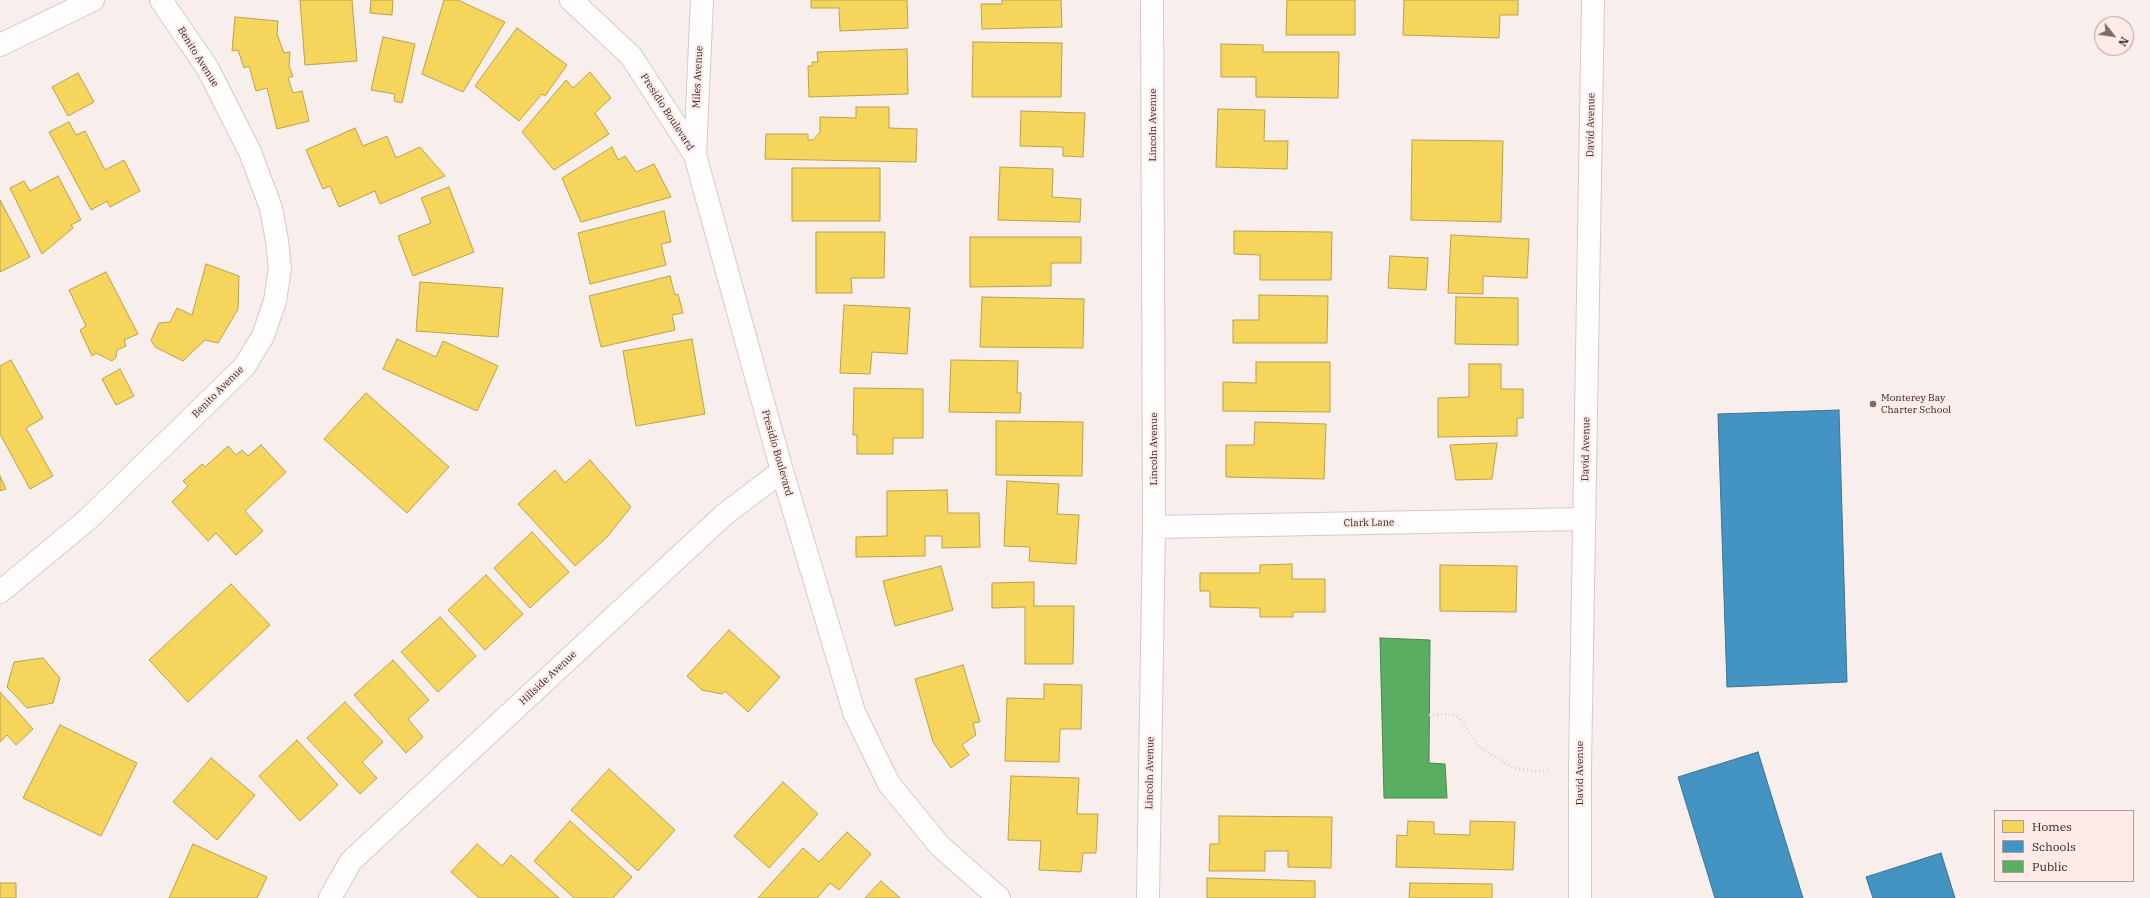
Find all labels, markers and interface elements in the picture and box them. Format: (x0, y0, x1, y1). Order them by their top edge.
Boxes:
north arrow (2094, 16, 2134, 56)
street label: Benito Avenue (175, 25, 221, 89)
text: N (2115, 34, 2132, 49)
street label: Miles Avenue (690, 45, 706, 109)
street label: Presidio Boulevard (638, 71, 696, 153)
street label: Lincoln Avenue (1147, 88, 1159, 162)
street label: David Avenue (1584, 93, 1598, 157)
street label: Benito Avenue (190, 364, 246, 420)
place label: Monterey Bay Charter School (1881, 392, 1951, 416)
marker: Monterey Bay Charter School (1868, 399, 1878, 409)
street label: Presidio Boulevard (759, 408, 795, 498)
street label: Lincoln Avenue (1148, 412, 1160, 486)
street label: David Avenue (1579, 417, 1593, 481)
street label: Clark Lane (1344, 517, 1394, 529)
street label: Hillside Avenue (517, 648, 579, 708)
street label: Lincoln Avenue (1143, 736, 1157, 810)
street label: David Avenue (1574, 741, 1586, 805)
legend (1994, 810, 2134, 882)
text: Homes (2032, 819, 2072, 834)
text: Schools (2032, 839, 2076, 854)
text: Public (2032, 859, 2068, 874)

